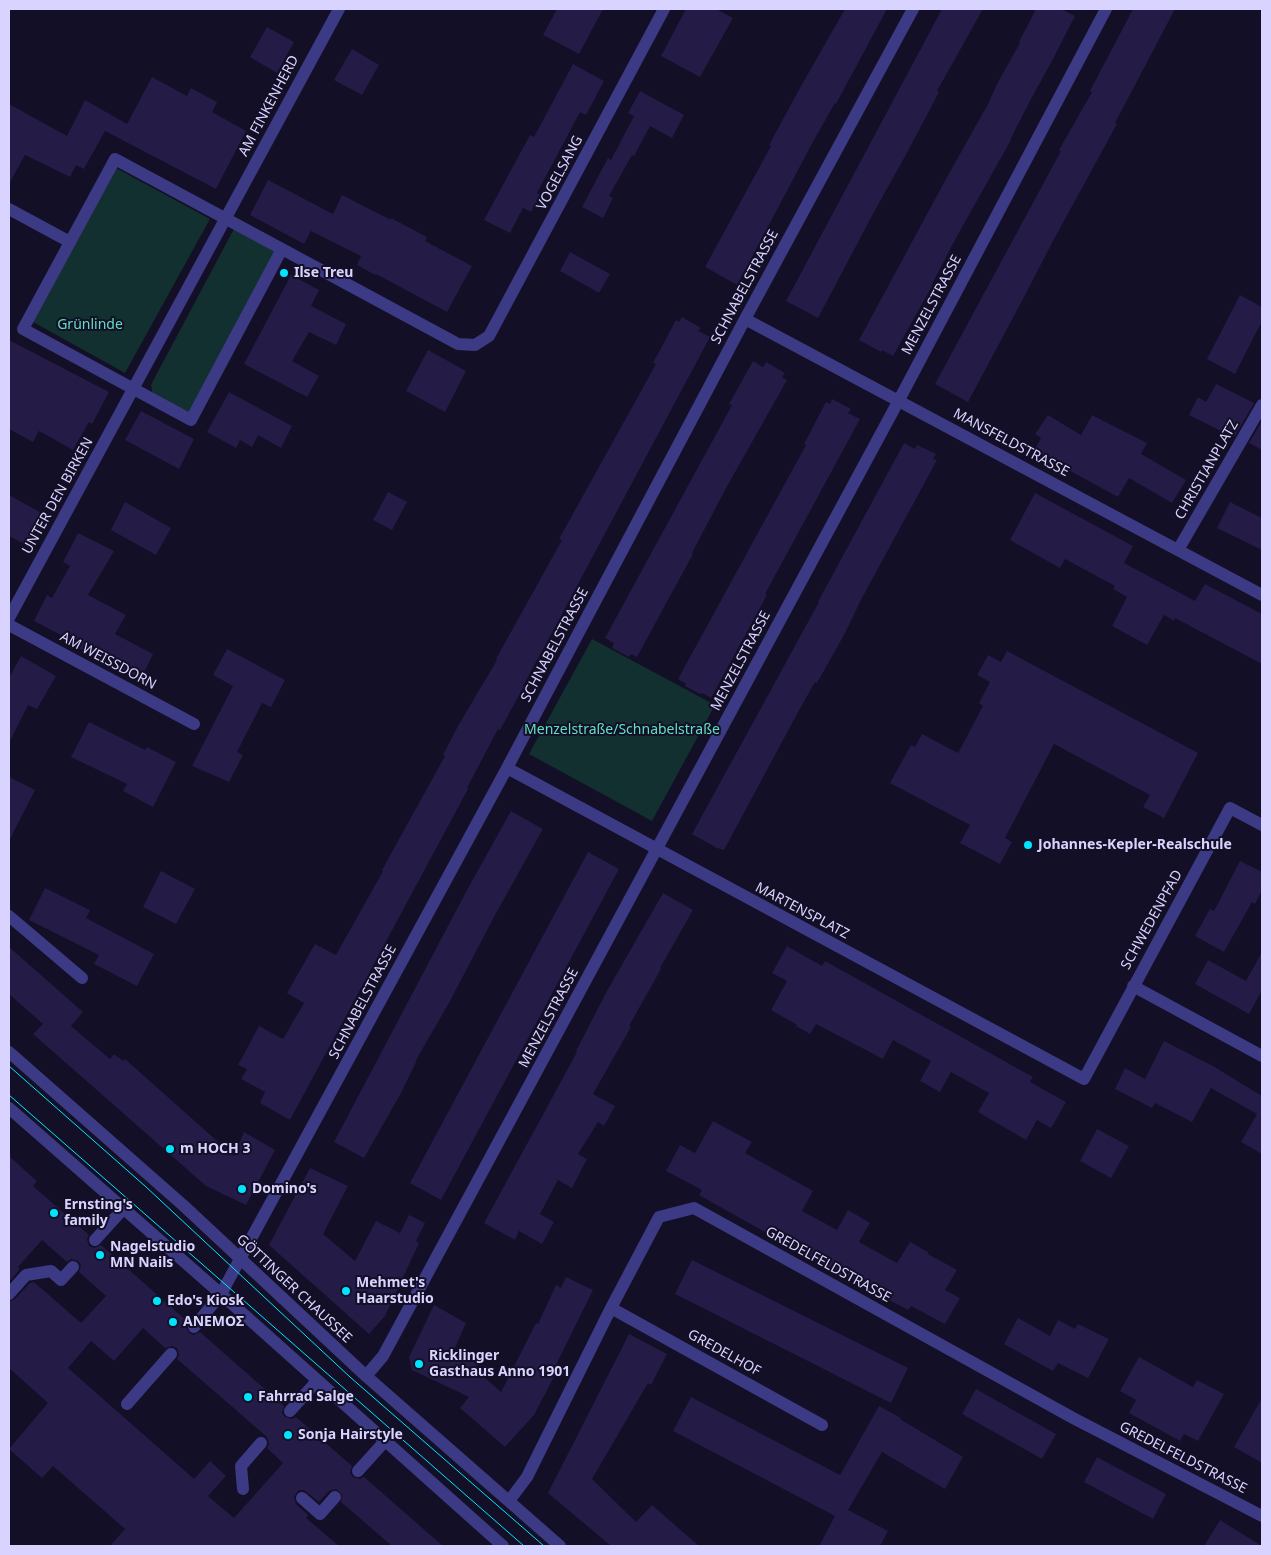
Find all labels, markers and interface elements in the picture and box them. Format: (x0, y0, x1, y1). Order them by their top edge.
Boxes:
street label: AM FINKENHERD (235, 53, 303, 159)
street label: VOGELSANG (533, 133, 587, 213)
street label: SCHNABELSTRASSE (708, 227, 782, 347)
street label: MENZELSTRASSE (899, 252, 965, 358)
place label: Ilse Treu (294, 265, 353, 281)
marker: Ilse Treu (278, 267, 290, 279)
park label: Grünlinde (57, 317, 123, 333)
street label: MANSFELDSTRASSE (950, 405, 1072, 481)
street label: CHRISTIANPLATZ (1172, 417, 1242, 523)
street label: UNTER DEN BIRKEN (19, 435, 97, 557)
street label: SCHNABELSTRASSE (518, 585, 592, 705)
street label: MENZELSTRASSE (708, 608, 774, 714)
street label: AM WEISSDORN (57, 629, 159, 693)
park label: Menzelstraße/Schnabelstraße (524, 722, 720, 738)
place label: Johannes-Kepler-Realschule (1038, 837, 1232, 853)
marker: Johannes-Kepler-Realschule (1022, 839, 1034, 851)
street label: SCHWEDENPFAD (1118, 867, 1186, 973)
street label: MARTENSPLATZ (752, 879, 852, 943)
street label: SCHNABELSTRASSE (326, 942, 400, 1062)
street label: MENZELSTRASSE (516, 965, 582, 1071)
place label: m HOCH 3 (180, 1141, 250, 1157)
marker: m HOCH 3 (164, 1143, 176, 1155)
place label: Domino's (252, 1181, 317, 1197)
marker: Domino's (236, 1183, 248, 1195)
place label: Ernsting's family (64, 1197, 133, 1230)
marker: Ernsting's family (48, 1207, 60, 1219)
street label: GREDELFELDSTRASSE (762, 1223, 894, 1307)
street label: GÖTTINGER CHAUSSEE (233, 1231, 355, 1347)
place label: Nagelstudio MN Nails (110, 1239, 195, 1272)
marker: Nagelstudio MN Nails (94, 1249, 106, 1261)
place label: Mehmet's Haarstudio (356, 1275, 434, 1308)
marker: Mehmet's Haarstudio (340, 1285, 352, 1297)
place label: Edo's Kiosk (167, 1293, 244, 1309)
marker: Edo's Kiosk (151, 1295, 163, 1307)
place label: ΑΝΕΜΟΣ (183, 1314, 244, 1330)
marker: ΑΝΕΜΟΣ (167, 1316, 179, 1328)
street label: GREDELHOF (685, 1326, 763, 1380)
place label: Ricklinger Gasthaus Anno 1901 (429, 1348, 570, 1380)
marker: Ricklinger Gasthaus Anno 1901 (413, 1358, 425, 1370)
place label: Fahrrad Salge (258, 1389, 354, 1405)
marker: Fahrrad Salge (242, 1391, 254, 1403)
street label: GREDELFELDSTRASSE (1116, 1419, 1250, 1497)
place label: Sonja Hairstyle (298, 1427, 403, 1443)
marker: Sonja Hairstyle (282, 1429, 294, 1441)

